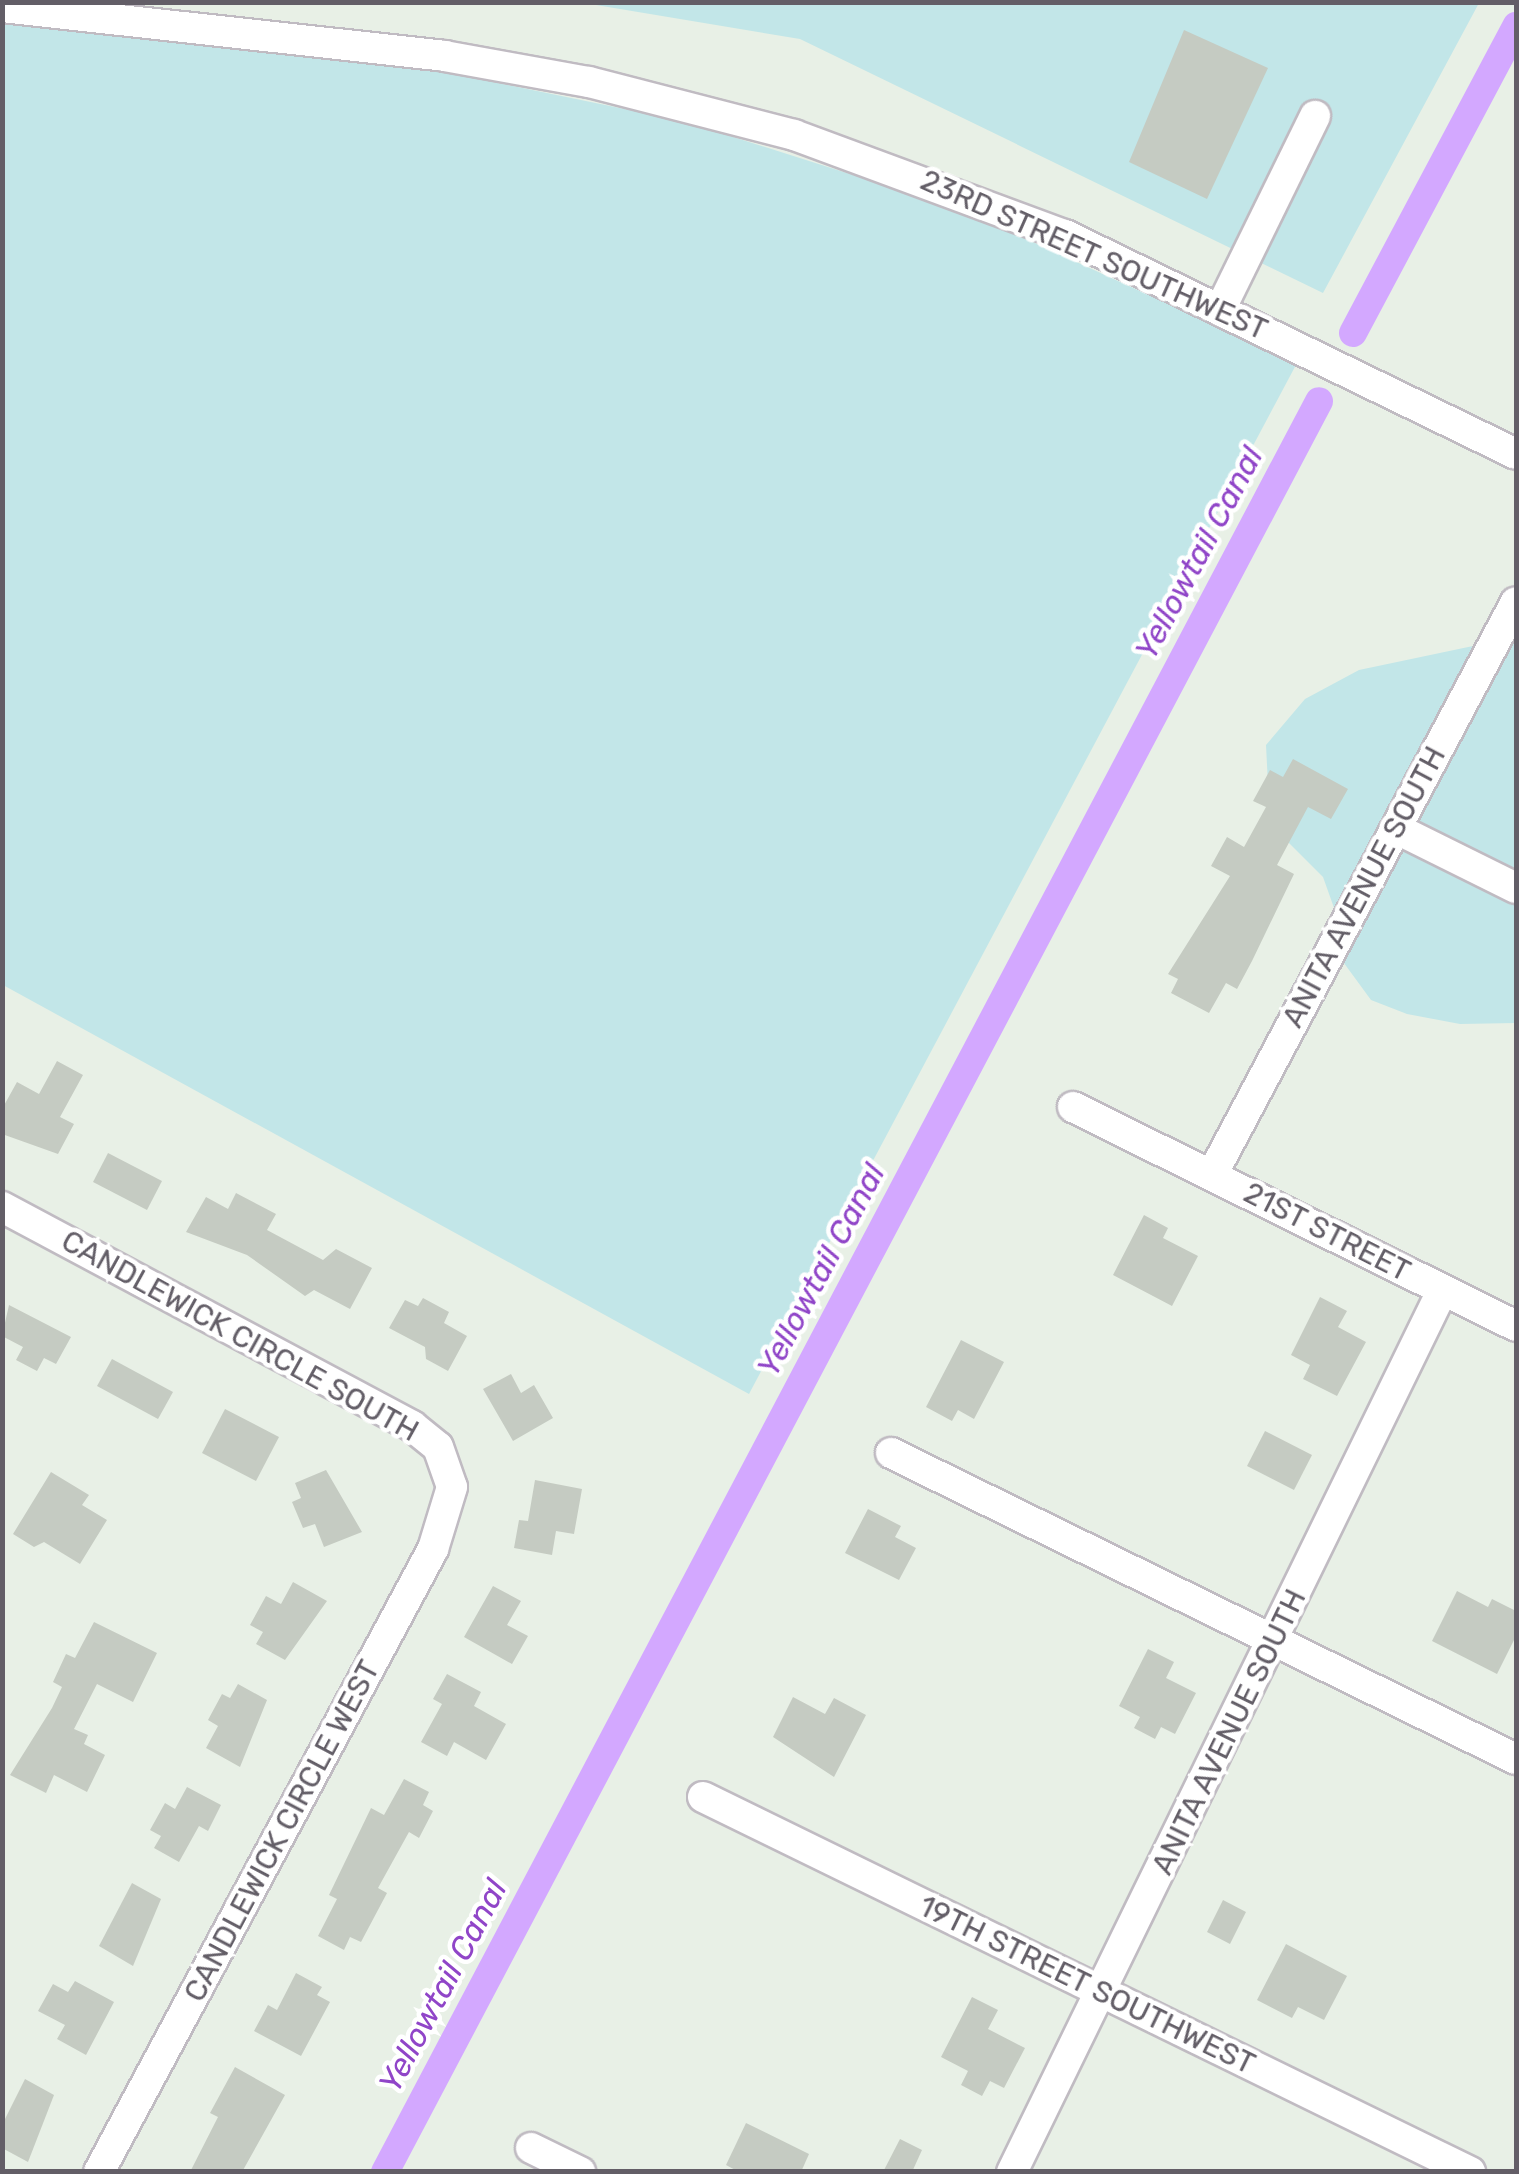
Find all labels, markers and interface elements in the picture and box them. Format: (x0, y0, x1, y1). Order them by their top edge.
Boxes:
street label: 23RD STREET SOUTHWEST (915, 162, 1273, 348)
water label: Yellowtail Canal (1127, 440, 1271, 666)
street label: ANITA AVENUE SOUTH (1274, 740, 1454, 1034)
water label: Yellowtail Canal (749, 1157, 893, 1383)
street label: 21ST STREET (1237, 1174, 1417, 1290)
street label: CANDLEWICK CIRCLE SOUTH (55, 1223, 425, 1449)
street label: ANITA AVENUE SOUTH (1144, 1583, 1314, 1881)
street label: CANDLEWICK CIRCLE WEST (176, 1654, 388, 2008)
water label: Yellowtail Canal (371, 1873, 515, 2099)
street label: 19TH STREET SOUTHWEST (913, 1888, 1261, 2082)

